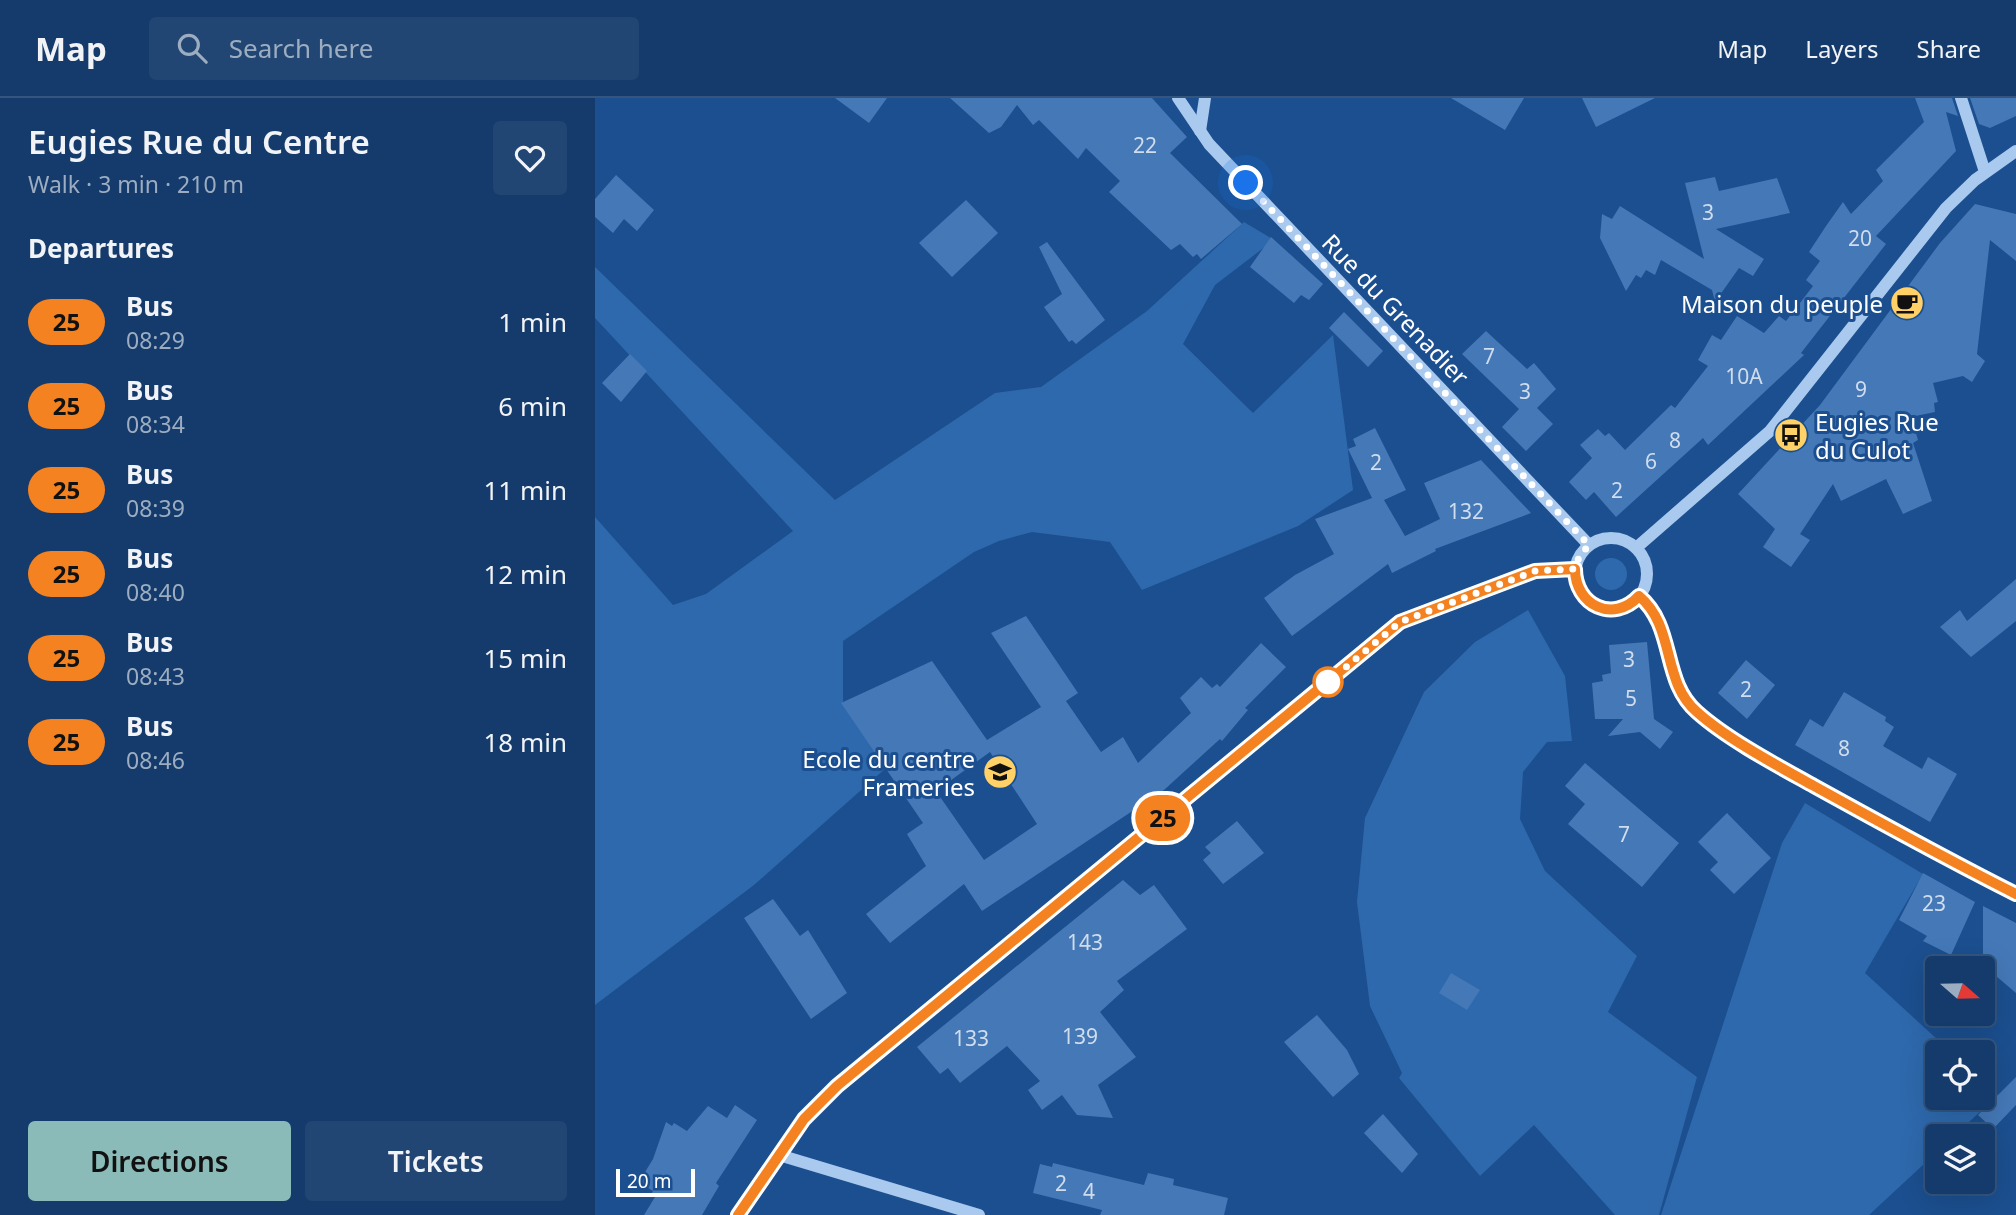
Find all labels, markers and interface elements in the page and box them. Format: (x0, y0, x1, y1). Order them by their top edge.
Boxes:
search box (149, 17, 639, 80)
text: Map (35, 26, 107, 71)
icon: search (173, 29, 211, 67)
text: Search here (229, 30, 373, 66)
text: Map (1717, 32, 1767, 65)
text: Layers (1805, 32, 1879, 65)
text: Share (1917, 32, 1981, 65)
text: Eugies Rue du Centre (28, 119, 370, 164)
button: heart (493, 121, 567, 195)
house number: 22 (1133, 131, 1157, 159)
your location (1228, 165, 1263, 200)
text: Walk · 3 min · 210 m (28, 168, 244, 200)
house number: 3 (1702, 198, 1714, 226)
house number: 20 (1848, 224, 1872, 252)
street label: Rue du Grenadier (1315, 226, 1477, 392)
text: Departures (28, 230, 174, 266)
cafe icon: Maison du peuple (1888, 284, 1926, 322)
place label: Maison du peuple (1681, 287, 1883, 320)
text: Bus (126, 288, 173, 324)
text: 1 min (498, 304, 567, 340)
text: 25 (53, 305, 80, 338)
text: 08:29 (126, 324, 185, 356)
house number: 7 (1483, 342, 1495, 370)
house number: 10A (1725, 362, 1763, 390)
text: Bus (126, 372, 173, 408)
house number: 9 (1855, 375, 1867, 403)
house number: 3 (1519, 377, 1531, 405)
text: 6 min (498, 388, 567, 424)
text: 25 (53, 389, 80, 422)
place label: Eugies Rue du Culot (1815, 405, 1939, 466)
text: 08:34 (126, 408, 185, 440)
bus stop icon: Eugies Rue du Culot (1772, 416, 1810, 454)
house number: 8 (1669, 426, 1681, 454)
house number: 6 (1645, 447, 1657, 475)
house number: 2 (1370, 448, 1382, 476)
text: Bus (126, 456, 173, 492)
text: 11 min (483, 472, 567, 508)
text: 25 (53, 473, 80, 506)
house number: 2 (1611, 476, 1623, 504)
text: 08:39 (126, 492, 185, 524)
house number: 132 (1448, 497, 1484, 525)
text: Bus (126, 540, 173, 576)
text: 12 min (483, 556, 567, 592)
text: 25 (53, 557, 80, 590)
text: 08:40 (126, 576, 185, 608)
text: Bus (126, 624, 173, 660)
text: 15 min (483, 640, 567, 676)
text: 25 (53, 641, 80, 674)
house number: 3 (1623, 645, 1635, 673)
text: 08:43 (126, 660, 185, 692)
unlabelled marker (1313, 667, 1343, 697)
house number: 2 (1740, 675, 1752, 703)
house number: 5 (1625, 684, 1637, 712)
text: Bus (126, 708, 173, 744)
text: 18 min (483, 724, 567, 760)
text: 25 (53, 725, 80, 758)
house number: 8 (1838, 734, 1850, 762)
place label: Ecole du centre Frameries (802, 742, 975, 803)
text: 08:46 (126, 744, 185, 776)
school or university icon: Ecole du centre Frameries (981, 753, 1019, 791)
line badge: 25 (1131, 795, 1195, 841)
text: 25 (1149, 801, 1177, 834)
house number: 7 (1618, 820, 1630, 848)
house number: 23 (1922, 889, 1946, 917)
house number: 143 (1067, 928, 1103, 956)
north arrow (1925, 956, 1995, 1026)
map controls (1925, 956, 1995, 1194)
house number: 139 (1062, 1022, 1098, 1050)
house number: 133 (953, 1024, 989, 1052)
button: locate (1925, 1040, 1995, 1110)
button: Directions (28, 1121, 291, 1201)
button: Tickets (305, 1121, 567, 1201)
button: layers (1925, 1124, 1995, 1194)
scale bar (616, 1166, 695, 1198)
text: 20 m (627, 1168, 671, 1194)
house number: 2 (1055, 1169, 1067, 1197)
house number: 4 (1083, 1177, 1095, 1205)

